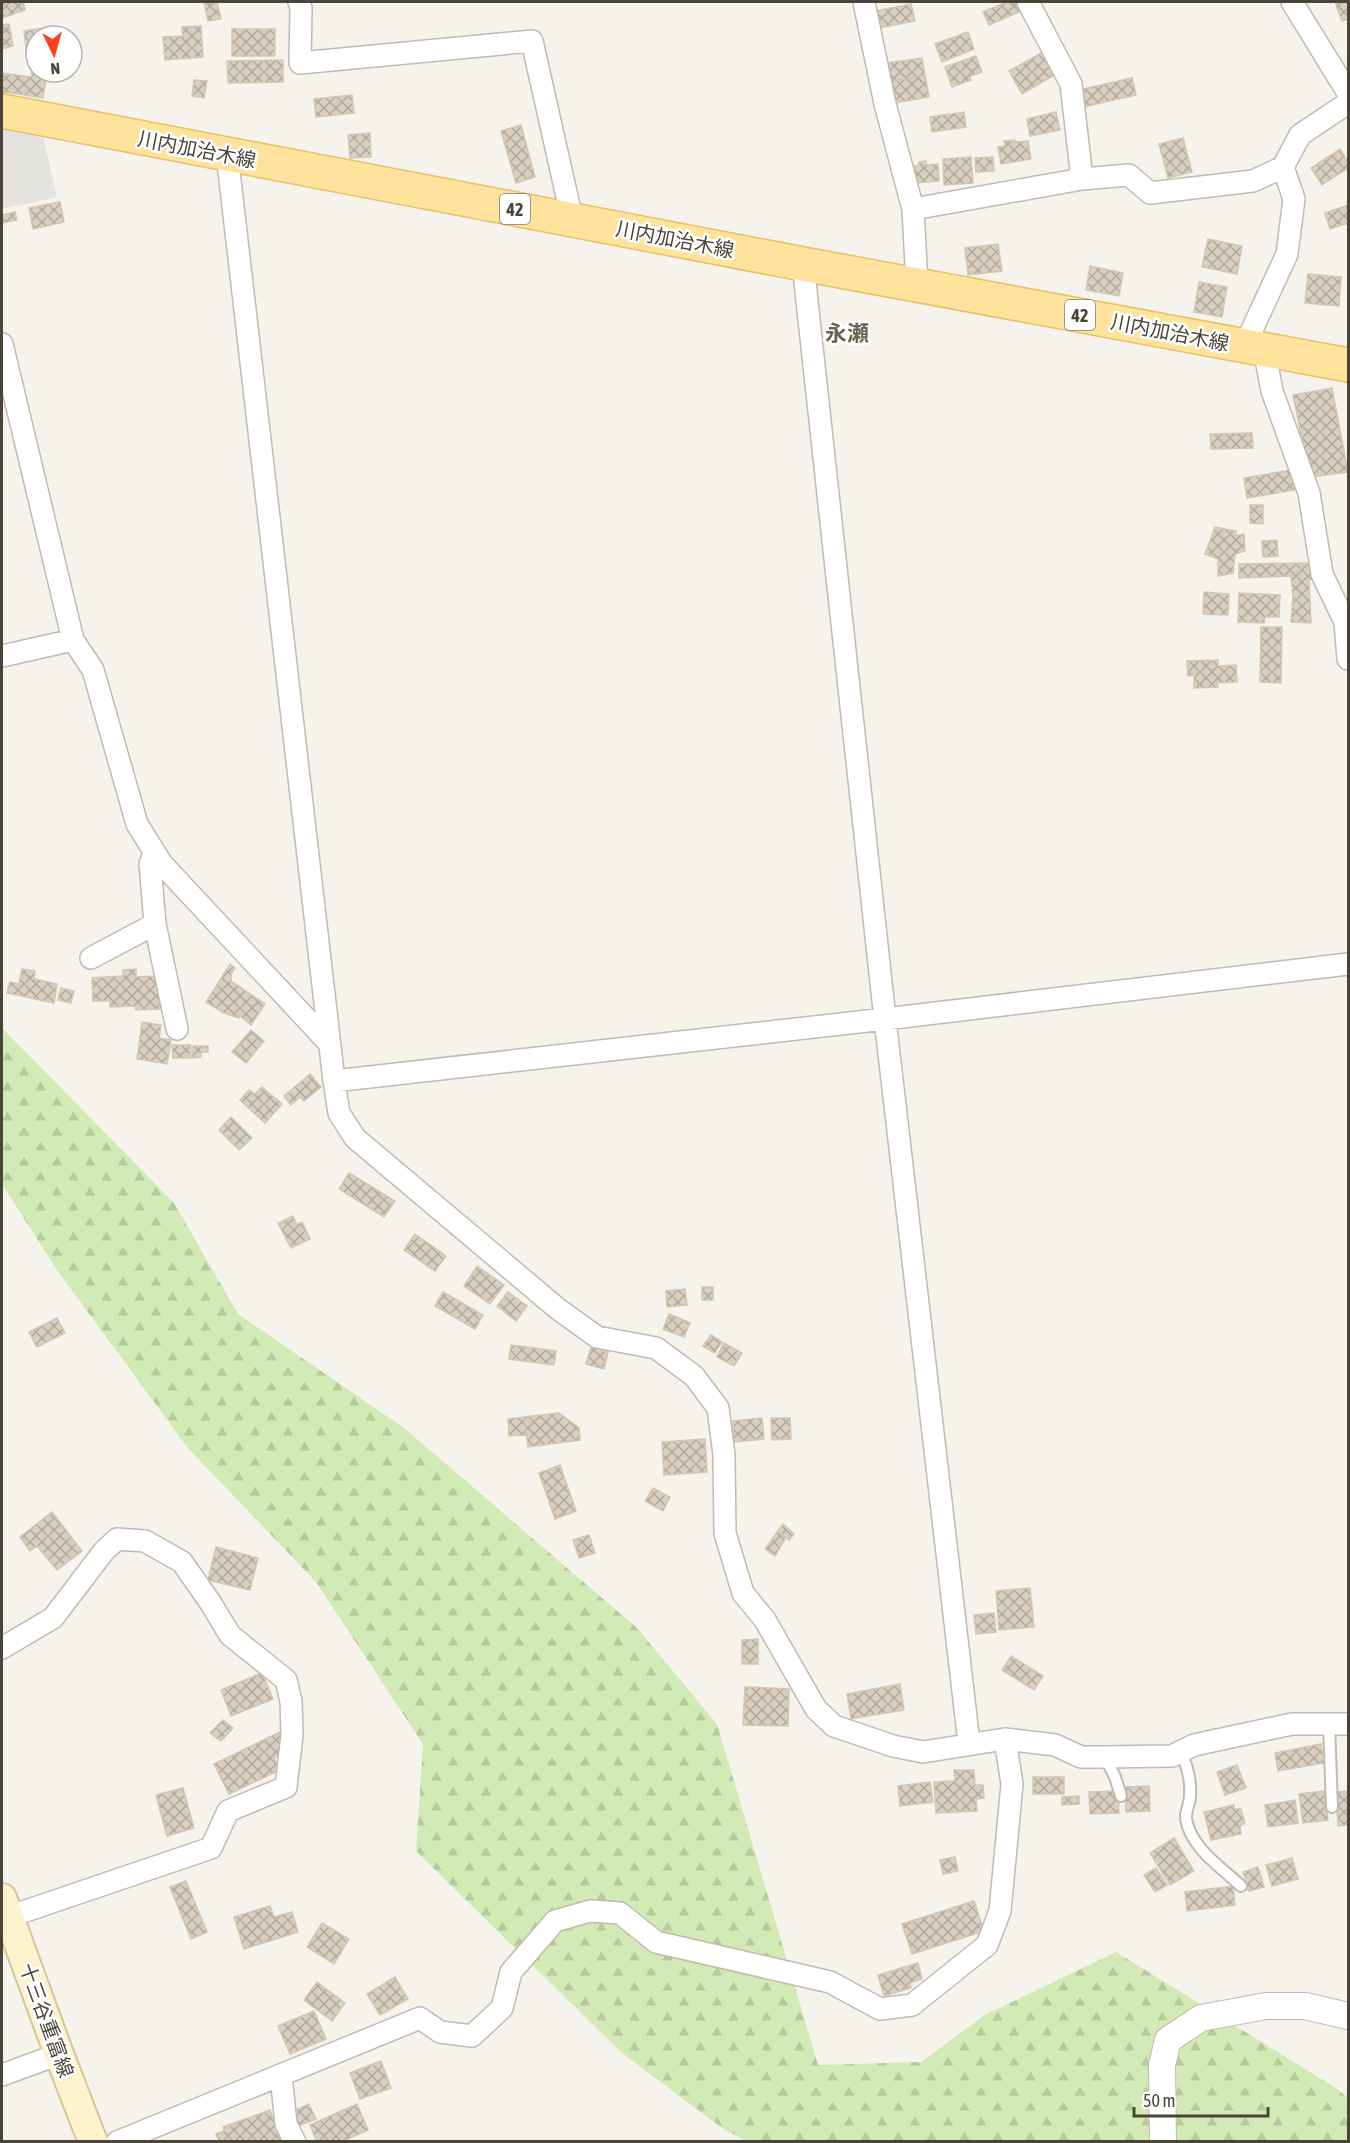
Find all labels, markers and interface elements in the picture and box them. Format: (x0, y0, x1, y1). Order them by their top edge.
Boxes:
north arrow (24, 24, 84, 84)
text: N (50, 60, 61, 78)
street label: 川内加治木線 (136, 126, 258, 172)
road number: 42 (500, 194, 530, 224)
street label: 川内加治木線 (614, 216, 736, 262)
road number: 42 (1065, 300, 1095, 330)
street label: 川内加治木線 (1109, 309, 1231, 355)
district label: 永瀬 (825, 320, 869, 346)
street label: 十三谷重富線 (16, 1960, 78, 2080)
scale bar (1134, 2080, 1268, 2118)
text: 50 m (1143, 2090, 1175, 2111)

